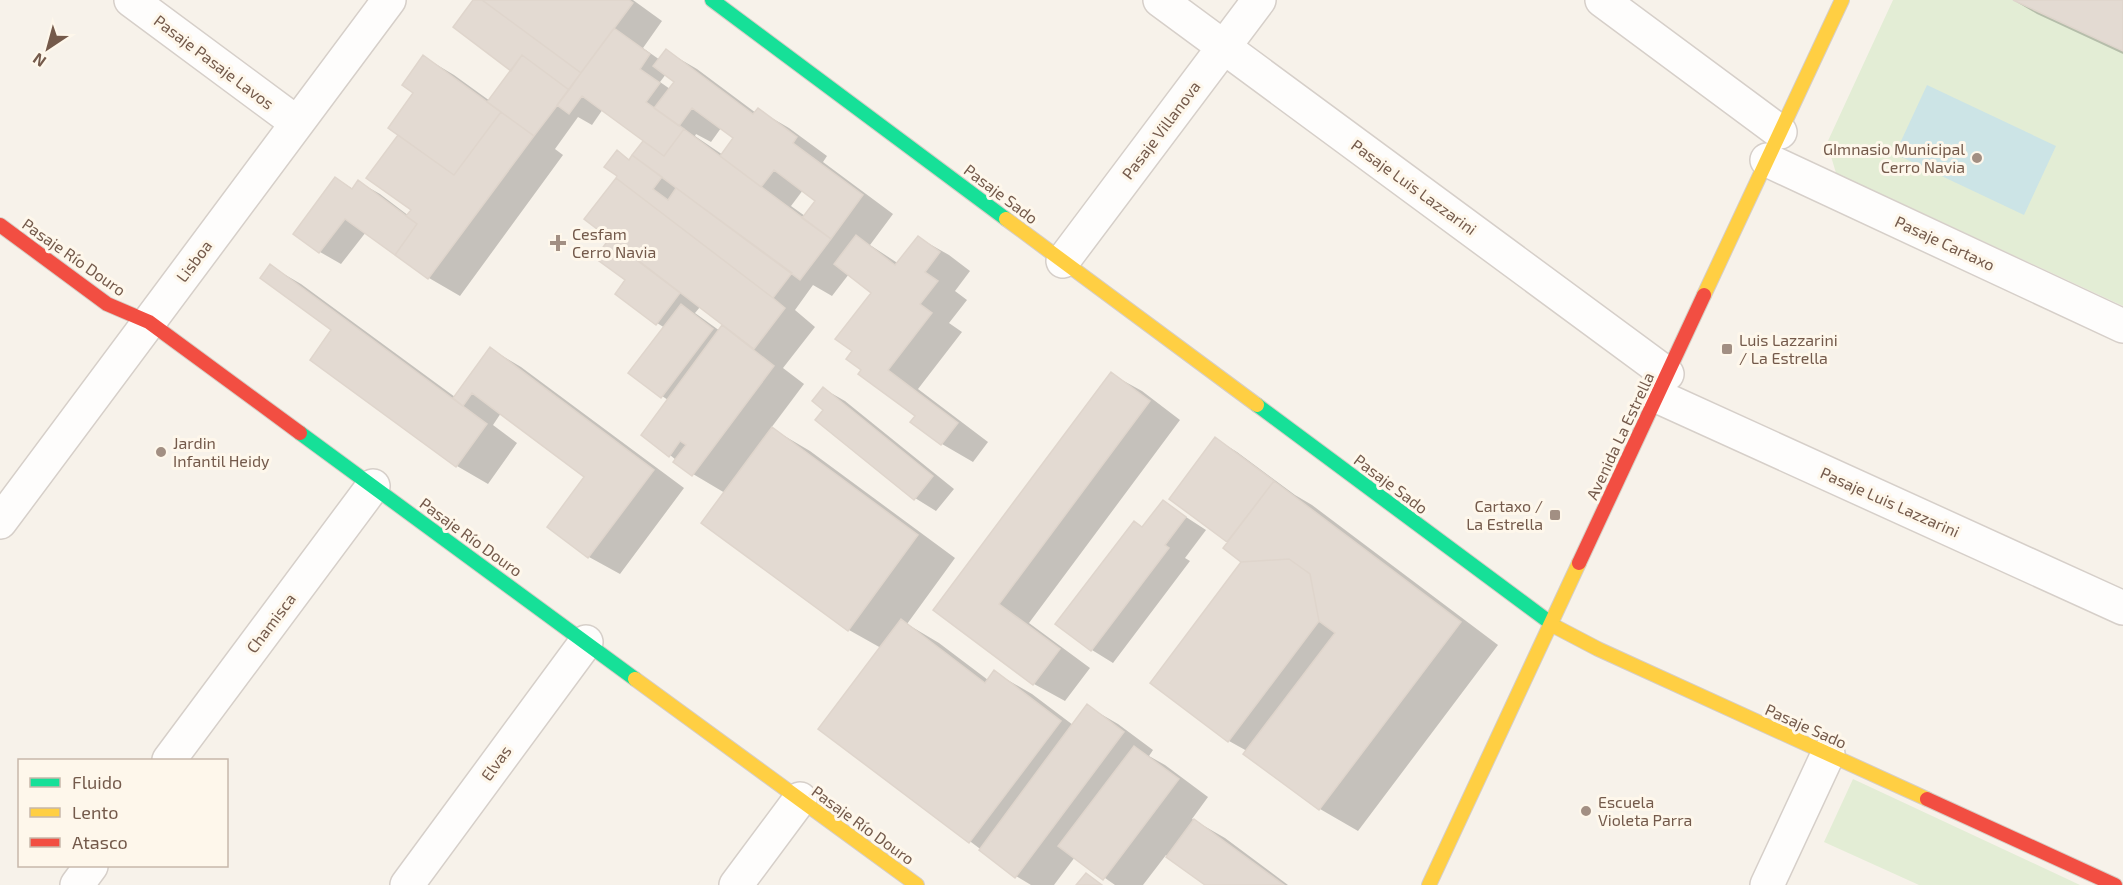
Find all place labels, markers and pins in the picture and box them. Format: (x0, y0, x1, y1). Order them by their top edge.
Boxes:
place label: GImnasio Municipal Cerro Navia (1823, 139, 1965, 176)
marker: GImnasio Municipal Cerro Navia (1970, 151, 1984, 165)
place label: Cesfam Cerro Navia (572, 224, 656, 261)
marker: Cesfam Cerro Navia (549, 234, 567, 252)
place label: Luis Lazzarini / La Estrella (1739, 330, 1838, 367)
marker: Luis Lazzarini / La Estrella (1720, 342, 1734, 356)
place label: Jardin Infantil Heidy (173, 433, 270, 470)
marker: Jardin Infantil Heidy (154, 445, 168, 459)
place label: Cartaxo / La Estrella (1466, 496, 1543, 533)
marker: Cartaxo / La Estrella (1548, 508, 1562, 522)
place label: Escuela Violeta Parra (1598, 792, 1692, 829)
marker: Escuela Violeta Parra (1579, 804, 1593, 818)

